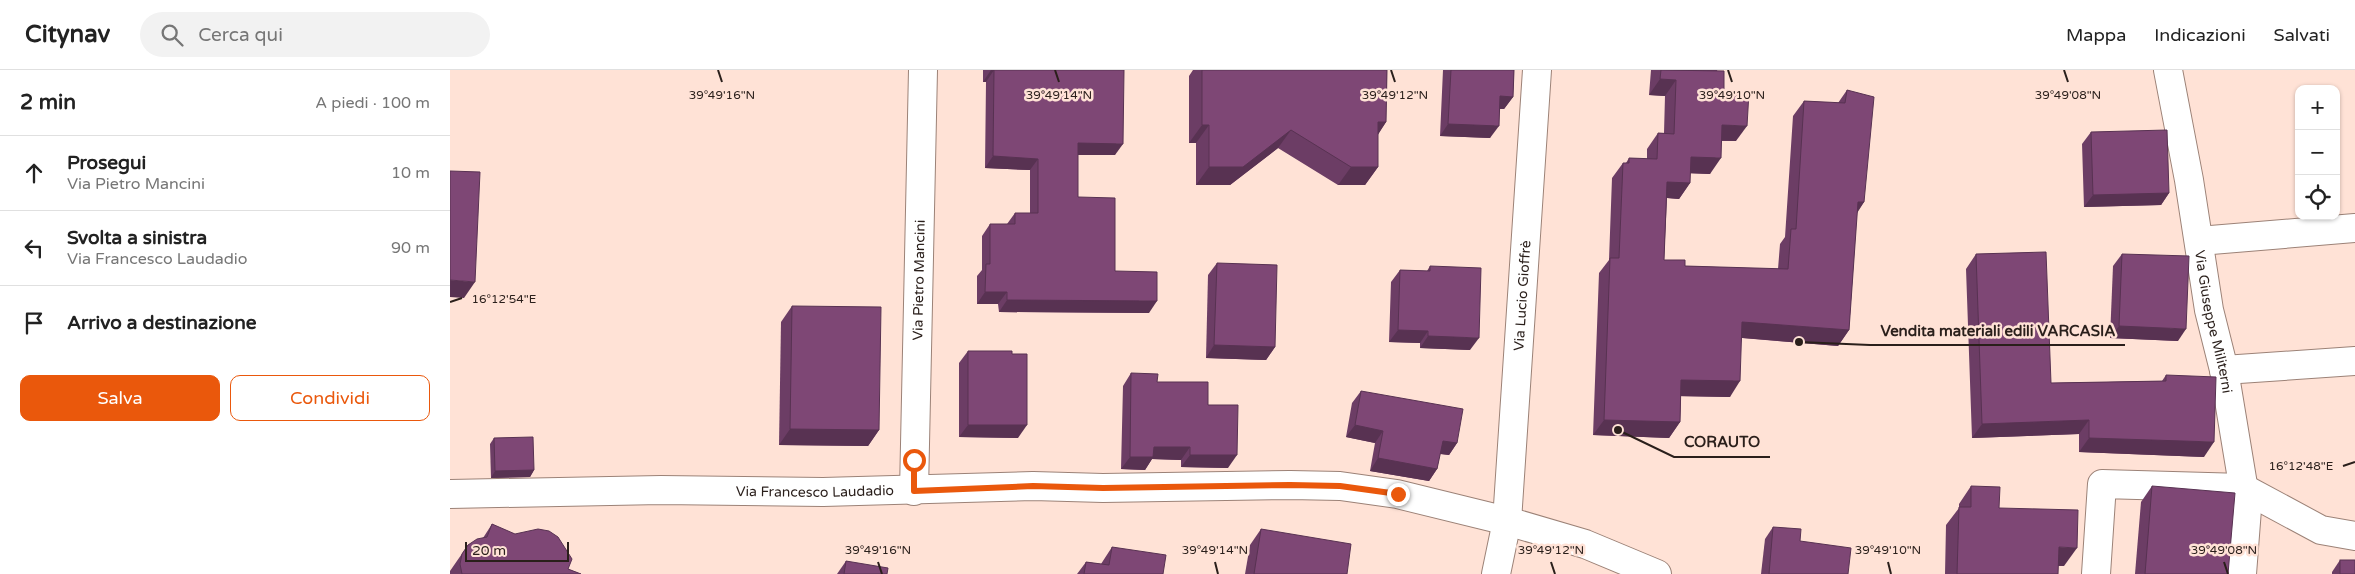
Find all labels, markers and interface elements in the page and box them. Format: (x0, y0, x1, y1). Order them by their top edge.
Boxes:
search box (140, 12, 490, 57)
text: Citynav (25, 20, 110, 49)
icon: search (158, 21, 186, 49)
text: Cerca qui (198, 24, 283, 46)
text: Mappa (2066, 24, 2126, 46)
text: Indicazioni (2154, 24, 2246, 46)
text: Salvati (2274, 24, 2330, 46)
map controls (2295, 85, 2340, 220)
button: + (2295, 85, 2340, 130)
text: 39°49'16"N (689, 88, 755, 102)
text: 39°49'14"N (1026, 88, 1092, 102)
text: 39°49'12"N (1362, 88, 1428, 102)
text: 39°49'10"N (1699, 88, 1765, 102)
text: 39°49'08"N (2035, 88, 2101, 102)
text: 2 min (20, 90, 76, 115)
text: A piedi · 100 m (315, 93, 430, 113)
button: − (2295, 130, 2340, 175)
text: Prosegui (67, 152, 146, 174)
icon: ahead (20, 159, 48, 187)
text: 10 m (391, 163, 430, 183)
text: Via Pietro Mancini (67, 174, 205, 194)
button: locate (2295, 175, 2340, 220)
street label: Via Pietro Mancini (909, 219, 928, 341)
text: Svolta a sinistra (67, 227, 207, 249)
icon: left (20, 234, 48, 262)
text: 90 m (391, 238, 430, 258)
street label: Via Lucio Gioffrè (1510, 240, 1534, 351)
text: Via Francesco Laudadio (67, 249, 248, 269)
street label: Via Giuseppe Militerni (2191, 249, 2236, 395)
text: 16°12'54"E (472, 292, 537, 306)
icon: arrive (20, 309, 48, 337)
text: Arrivo a destinazione (67, 312, 257, 334)
callout: Vendita materiali edili VARCASIA (1870, 315, 2125, 345)
text: Vendita materiali edili VARCASIA (1881, 322, 2115, 340)
button: Salva (20, 375, 220, 421)
button: Condividi (230, 375, 430, 421)
callout: CORAUTO (1674, 427, 1770, 457)
text: CORAUTO (1684, 433, 1760, 451)
route start (903, 449, 926, 472)
text: 16°12'48"E (2269, 459, 2334, 473)
street label: Via Francesco Laudadio (736, 481, 894, 501)
route end (1387, 483, 1410, 506)
scale bar (465, 539, 569, 562)
text: 20 m (472, 542, 506, 559)
text: 39°49'16"N (845, 543, 911, 557)
text: 39°49'14"N (1182, 543, 1248, 557)
text: 39°49'12"N (1518, 543, 1584, 557)
text: 39°49'10"N (1855, 543, 1921, 557)
text: 39°49'08"N (2191, 543, 2257, 557)

